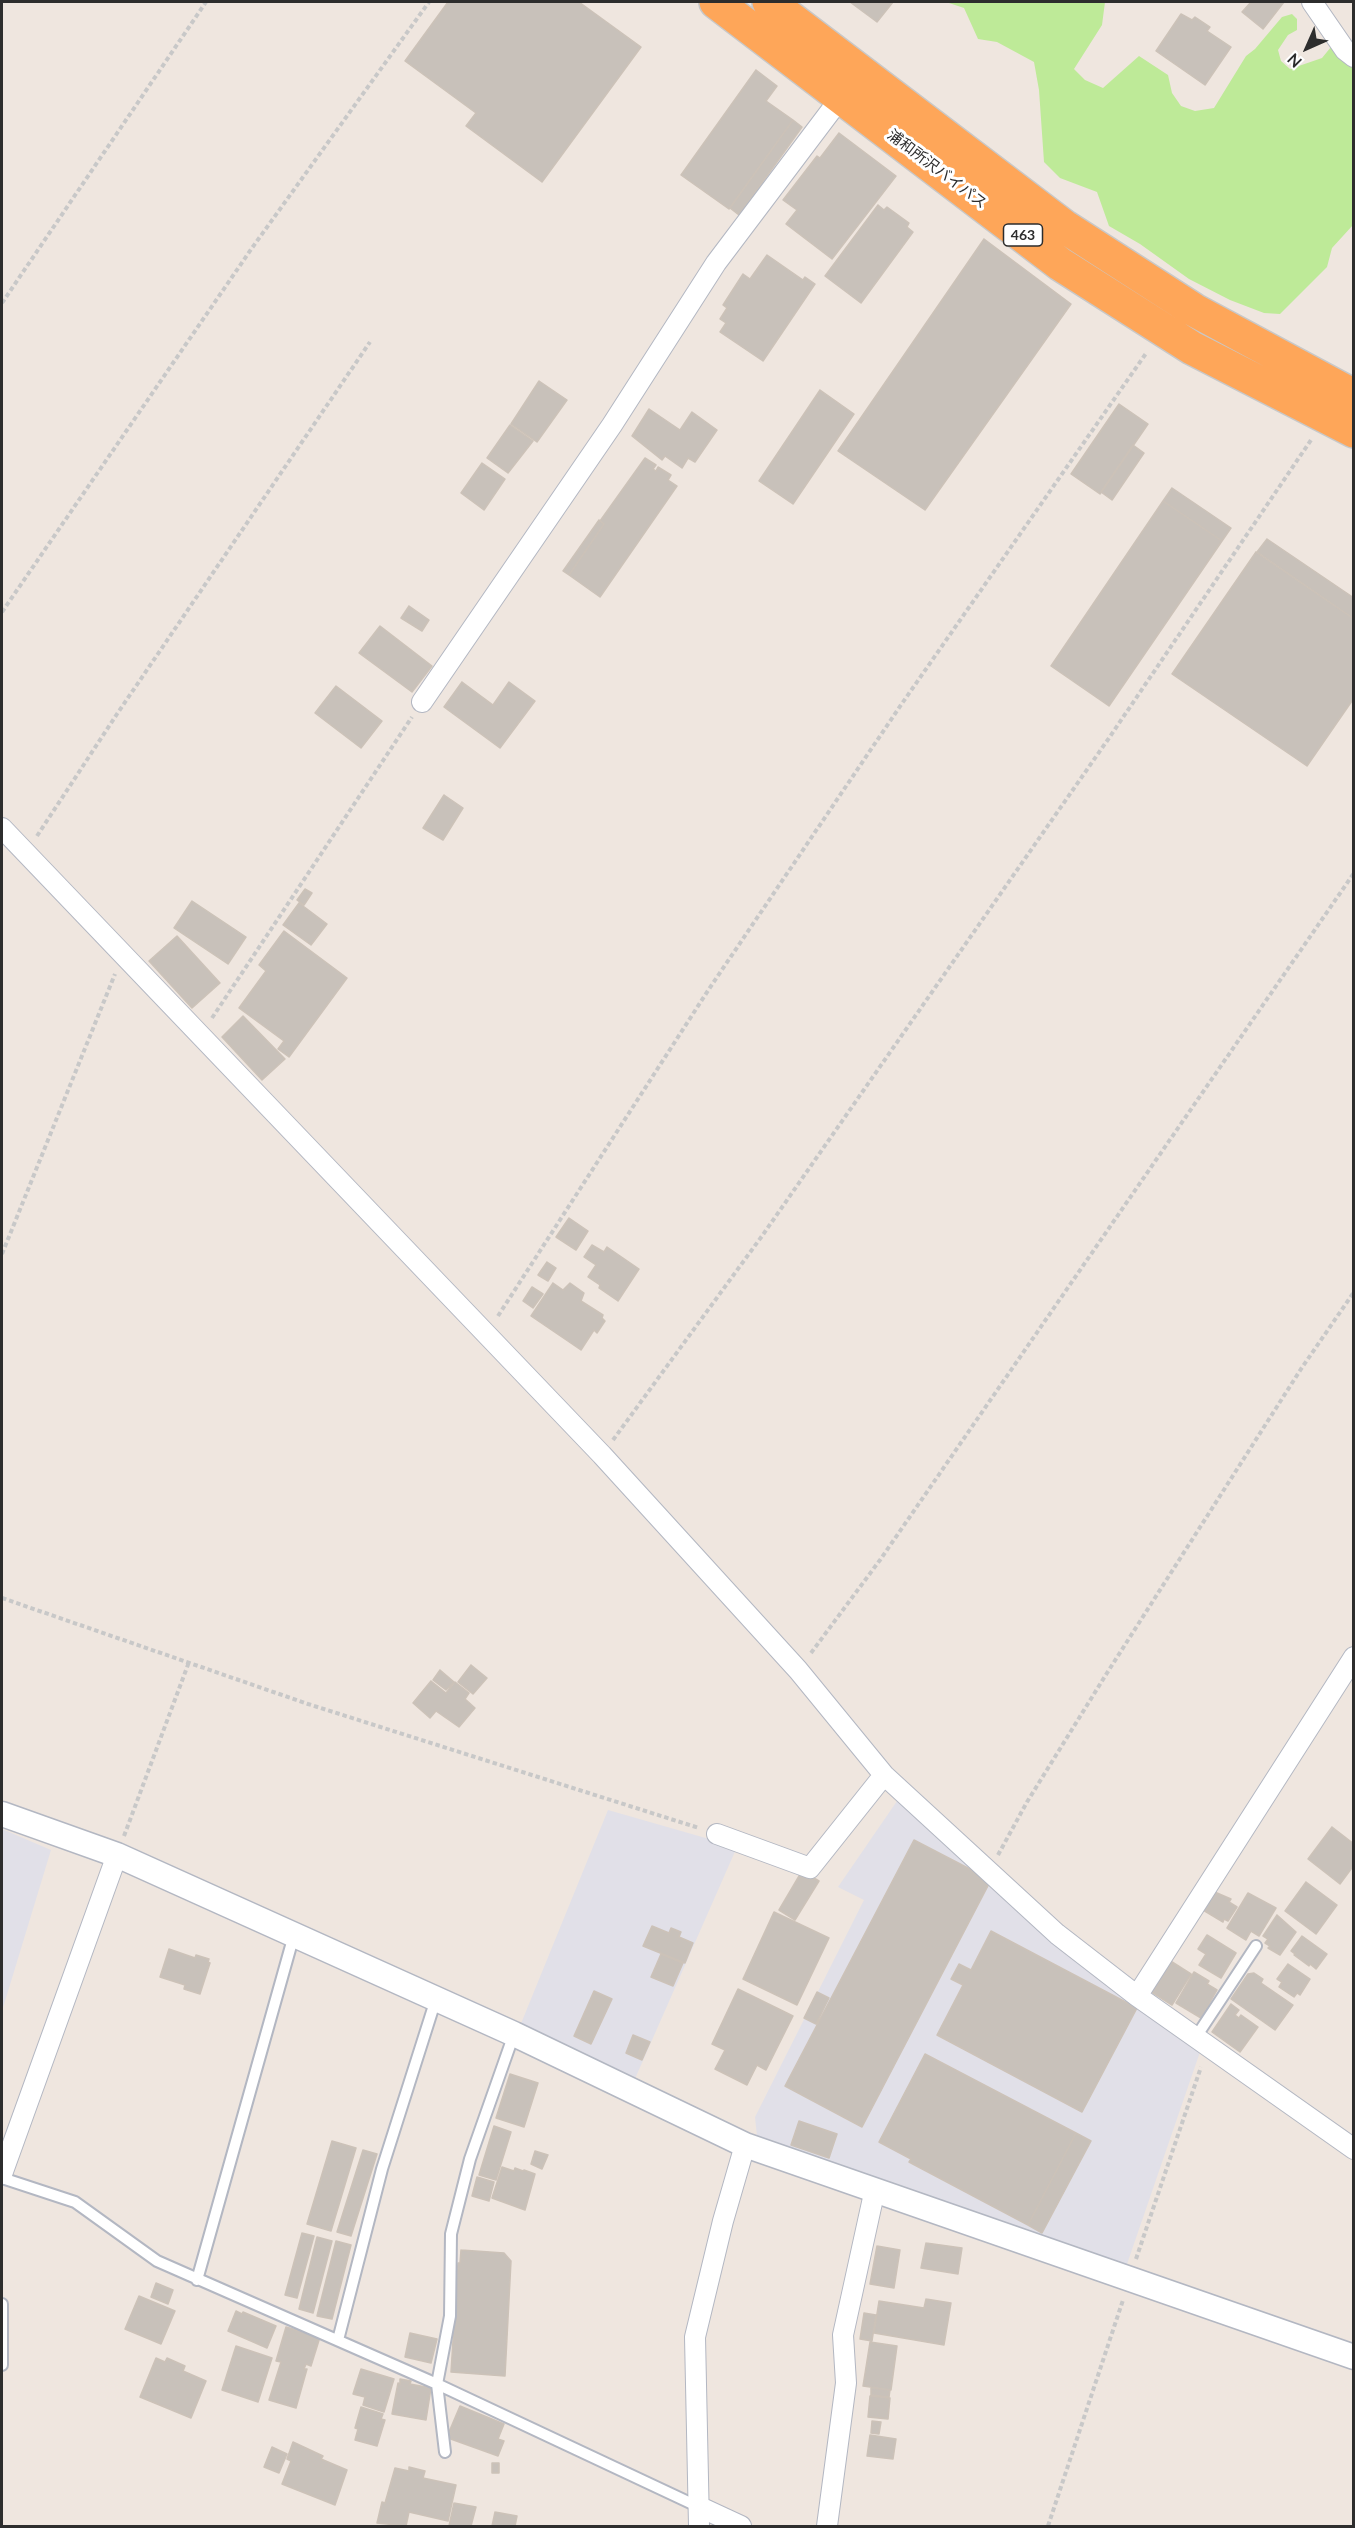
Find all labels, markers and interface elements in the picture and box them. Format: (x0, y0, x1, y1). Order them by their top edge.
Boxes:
north arrow (1277, 18, 1337, 78)
text: N (1283, 50, 1305, 72)
street label: 浦和所沢バイパス (884, 126, 990, 212)
road number: 463 (1004, 224, 1042, 246)

